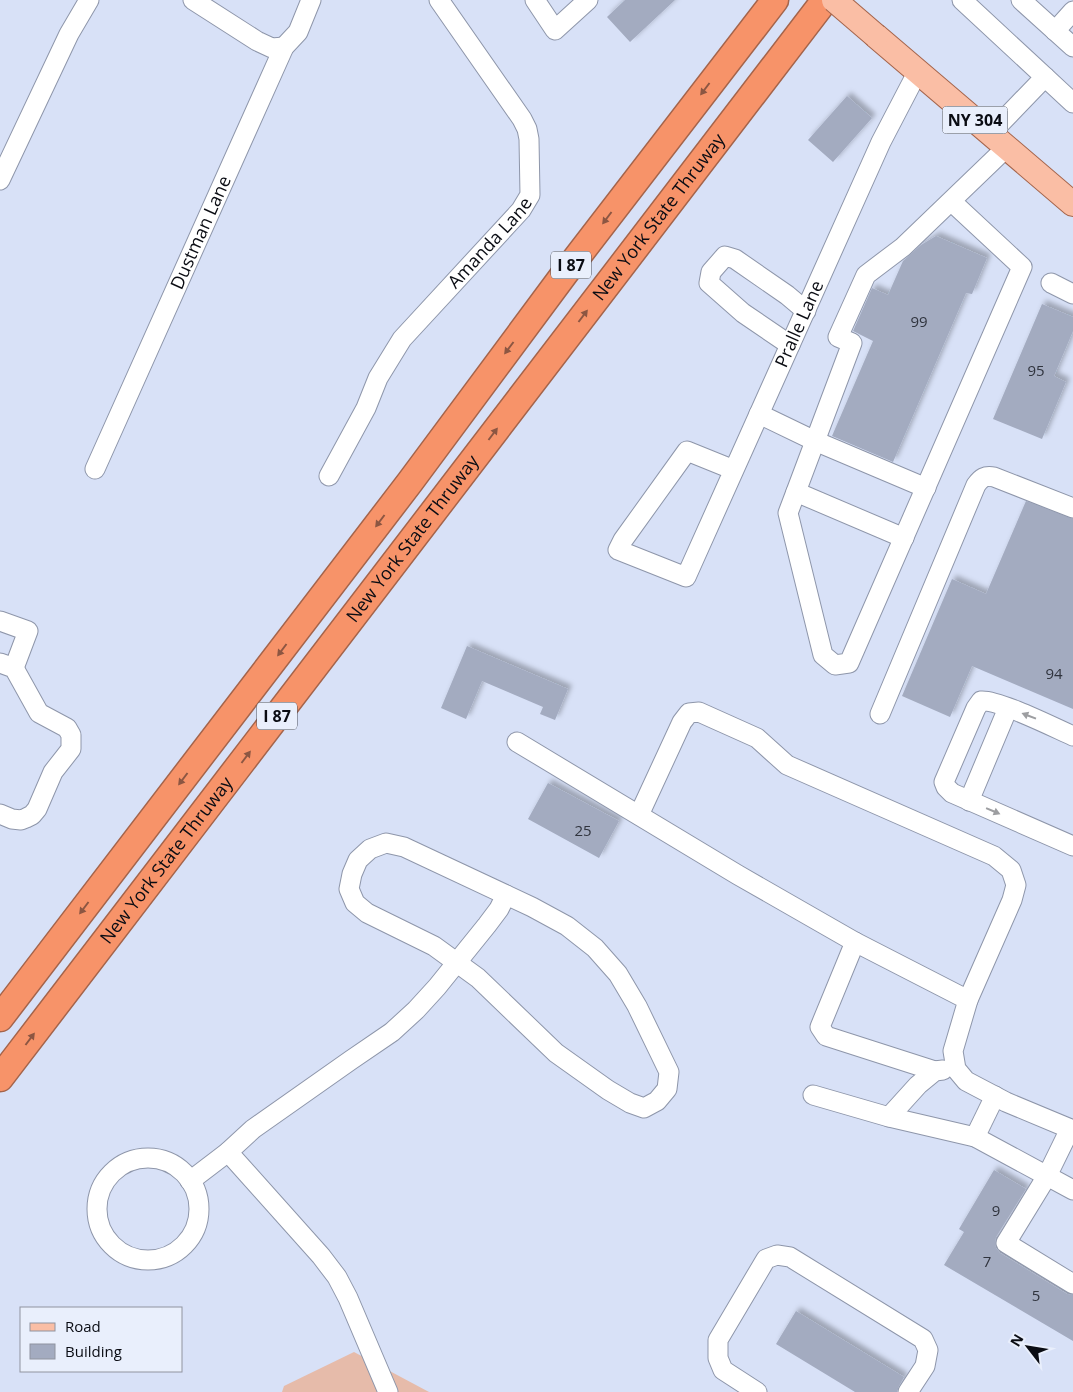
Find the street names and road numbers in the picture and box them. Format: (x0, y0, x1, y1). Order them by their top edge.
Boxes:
road number: NY 304 (942, 106, 1008, 134)
street label: New York State Thruway (586, 127, 730, 305)
street label: Dustman Lane (164, 172, 236, 293)
street label: Amanda Lane (442, 192, 537, 293)
road number: I 87 (551, 252, 591, 278)
street label: Pralle Lane (769, 276, 828, 371)
street label: New York State Thruway (340, 449, 484, 627)
road number: I 87 (257, 702, 297, 729)
street label: New York State Thruway (94, 770, 238, 948)

